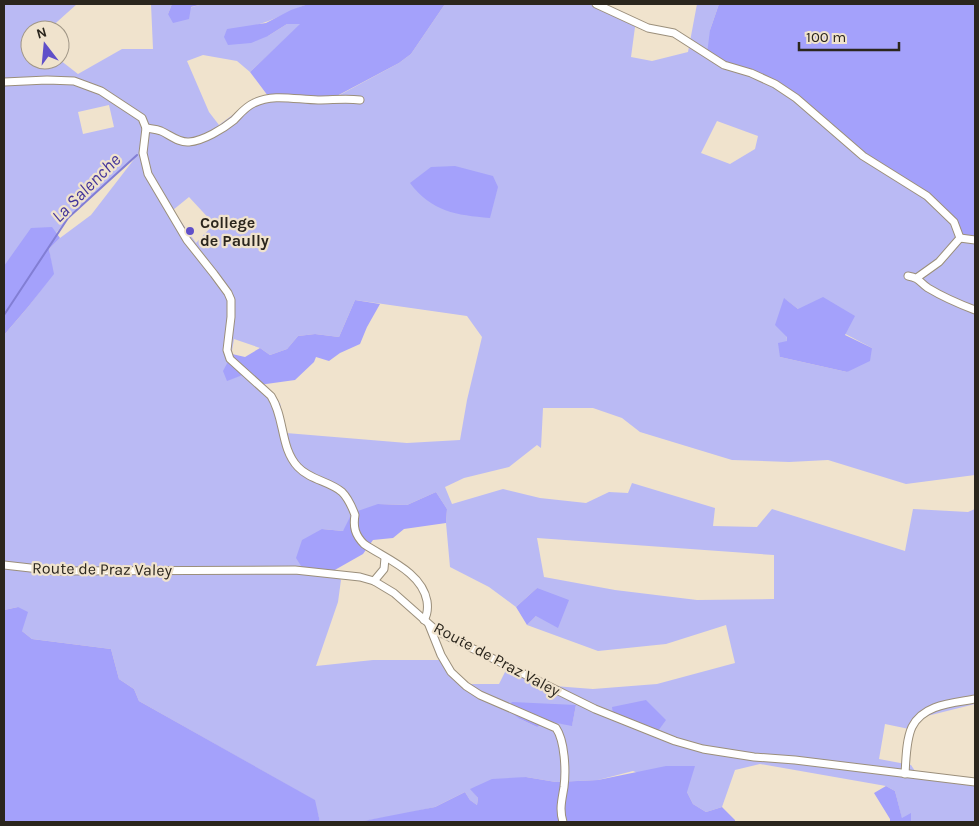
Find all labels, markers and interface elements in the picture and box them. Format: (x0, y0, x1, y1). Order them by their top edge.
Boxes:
north arrow (20, 20, 70, 70)
scale bar (799, 20, 899, 52)
text: N (34, 23, 49, 43)
text: 100 m (806, 28, 846, 46)
water label: La Salenche (47, 149, 125, 227)
place label: College de Paully (200, 213, 269, 250)
marker: College de Paully (184, 225, 196, 237)
street label: Route de Praz Valey (32, 558, 173, 580)
street label: Route de Praz Valey (431, 618, 564, 701)

